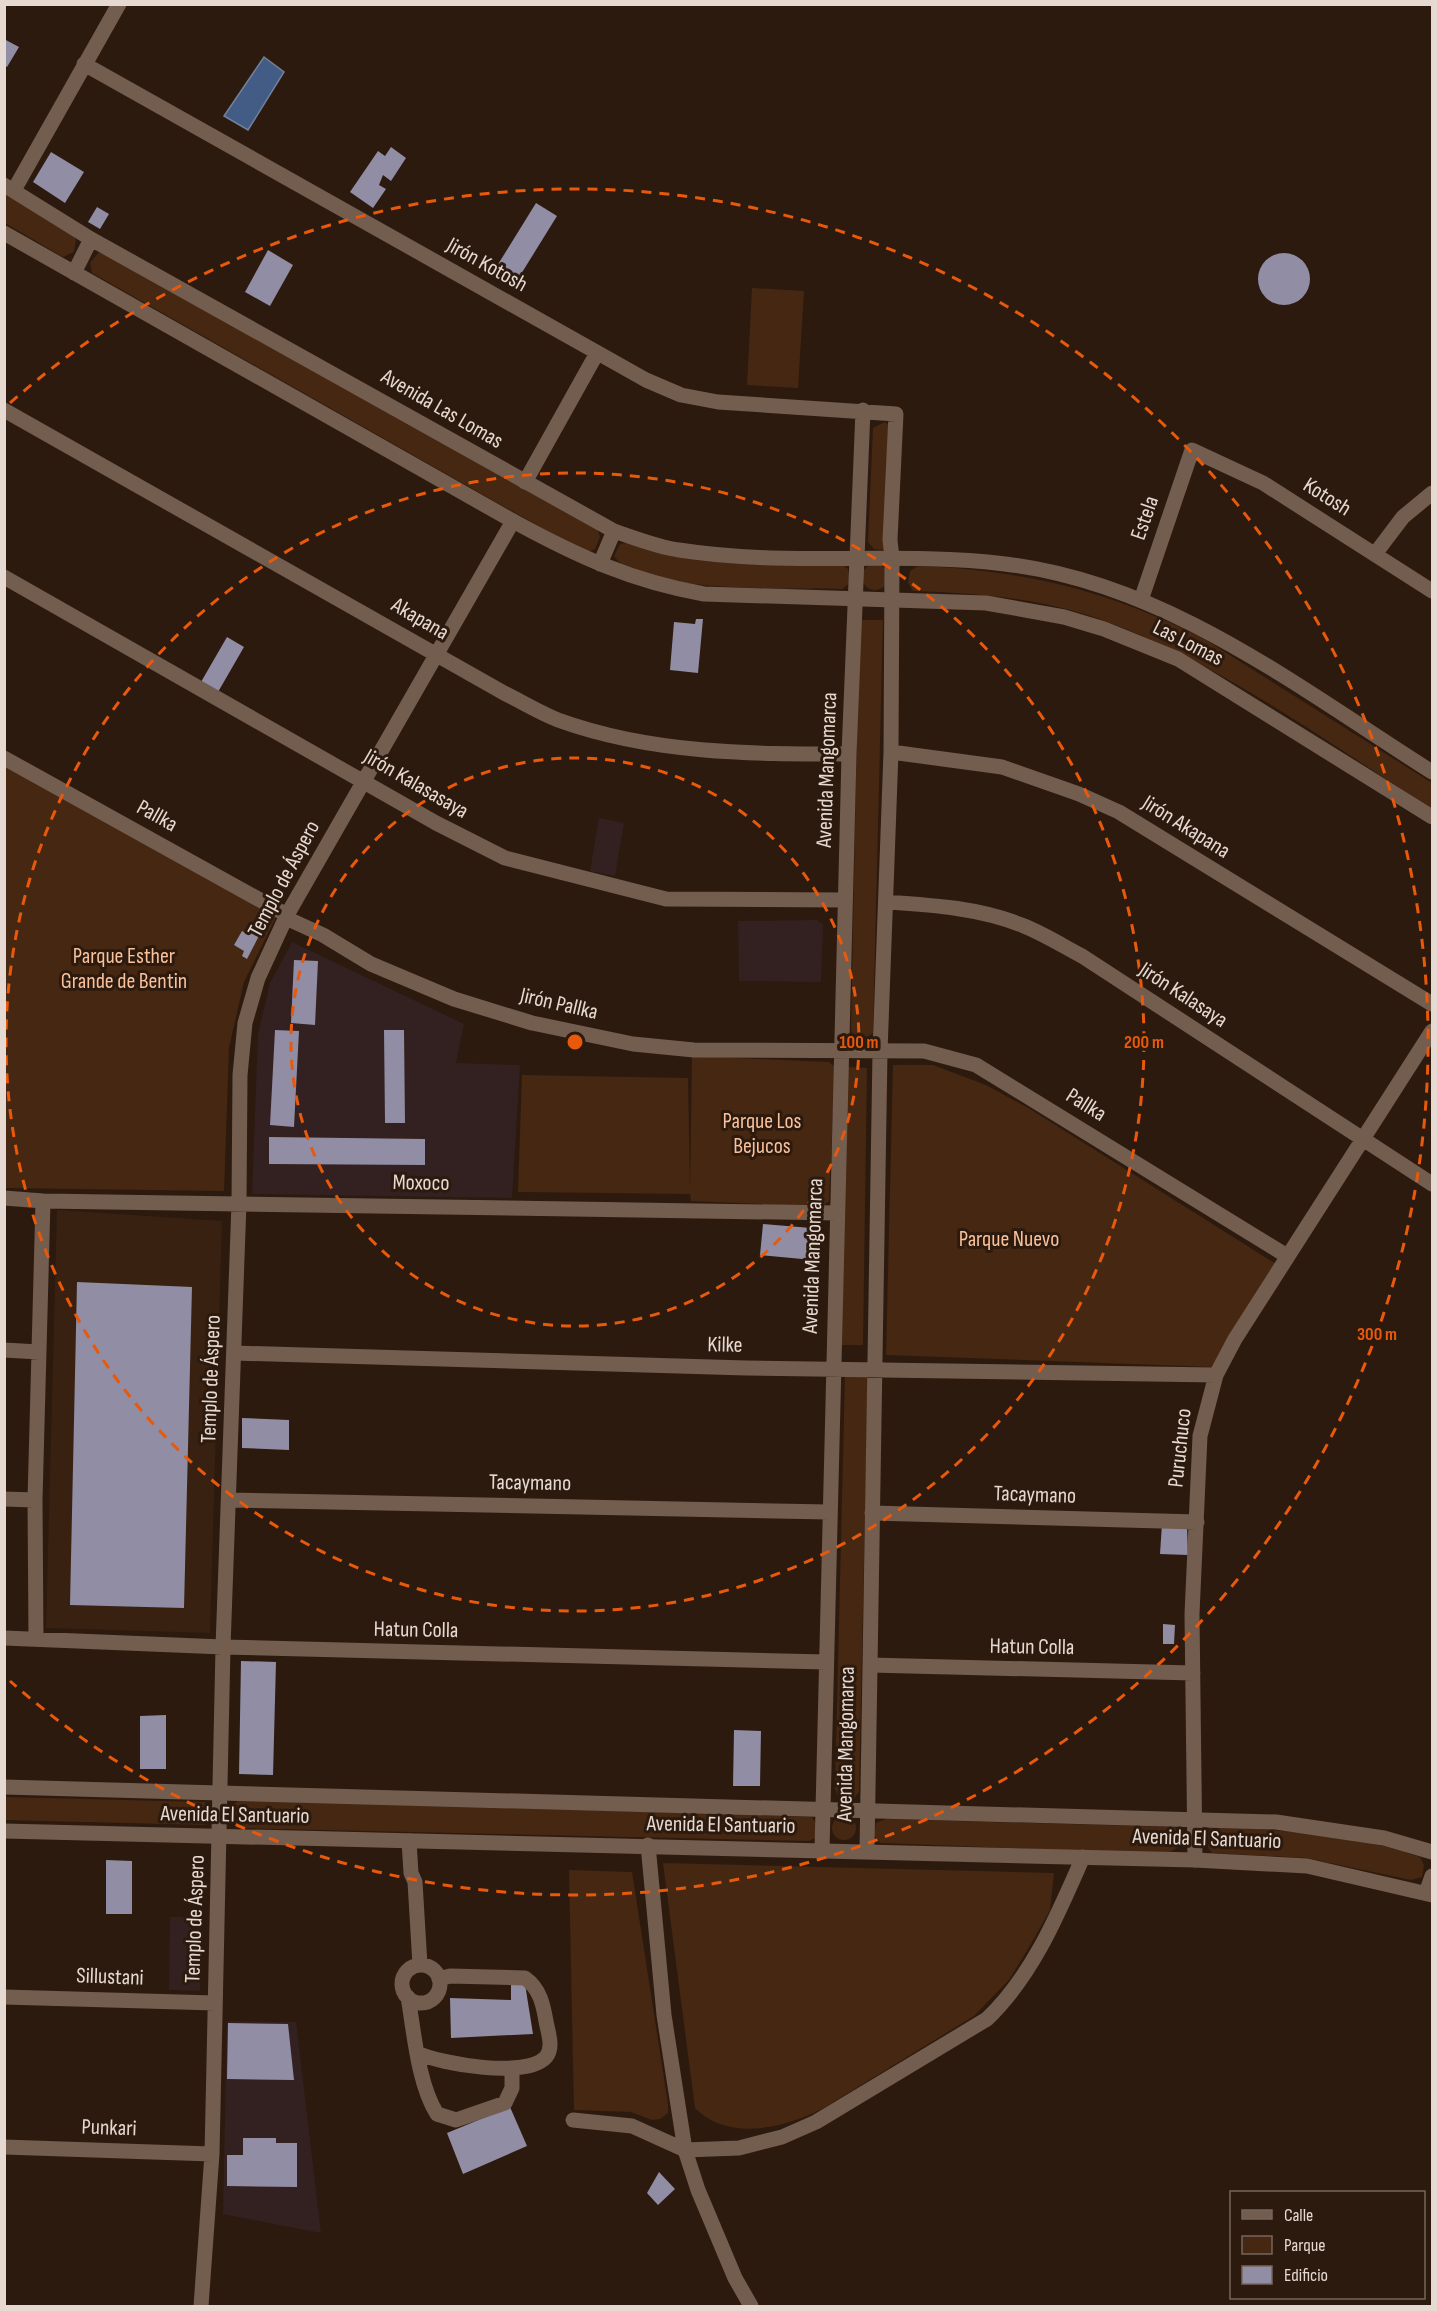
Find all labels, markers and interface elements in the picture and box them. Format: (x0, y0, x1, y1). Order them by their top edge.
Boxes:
street label: Jirón Kotosh (441, 231, 532, 298)
street label: Avenida Las Lomas (375, 363, 508, 455)
street label: Kotosh (1298, 472, 1356, 522)
street label: Estela (1125, 492, 1165, 544)
street label: Akapana (386, 591, 454, 646)
street label: Las Lomas (1148, 614, 1228, 672)
street label: Avenida Mangomarca (811, 692, 843, 849)
street label: Jirón Kalasasaya (358, 743, 473, 825)
street label: Jirón Akapana (1136, 789, 1235, 865)
street label: Pallka (132, 794, 182, 838)
street label: Templo de Áspero (242, 816, 326, 942)
park label: Parque Esther Grande de Bentin (61, 943, 187, 995)
street label: Jirón Kalasaya (1133, 956, 1232, 1034)
street label: Jirón Pallka (516, 982, 601, 1026)
centre of rings (565, 1032, 585, 1052)
text: 100 m (840, 1032, 879, 1053)
text: 200 m (1124, 1032, 1164, 1053)
street label: Pallka (1061, 1082, 1111, 1128)
park label: Parque Los Bejucos (722, 1108, 802, 1160)
street label: Moxoco (392, 1169, 450, 1197)
street label: Avenida Mangomarca (797, 1178, 829, 1335)
park label: Parque Nuevo (959, 1226, 1059, 1253)
street label: Templo de Áspero (195, 1314, 227, 1444)
text: 300 m (1357, 1324, 1397, 1345)
street label: Kilke (707, 1331, 743, 1359)
street label: Puruchuco (1162, 1407, 1198, 1489)
street label: Tacaymano (489, 1469, 571, 1497)
street label: Tacaymano (993, 1480, 1077, 1510)
street label: Hatun Colla (373, 1616, 459, 1644)
street label: Hatun Colla (989, 1633, 1075, 1661)
street label: Avenida Mangomarca (831, 1666, 861, 1823)
street label: Avenida El Santuario (159, 1800, 310, 1830)
street label: Avenida El Santuario (645, 1810, 796, 1840)
street label: Avenida El Santuario (1131, 1823, 1282, 1855)
street label: Templo de Áspero (179, 1854, 211, 1984)
street label: Sillustani (76, 1962, 144, 1992)
street label: Punkari (81, 2114, 137, 2142)
legend (1230, 2191, 1425, 2299)
text: Calle (1284, 2205, 1313, 2226)
text: Parque (1284, 2235, 1325, 2256)
text: Edificio (1284, 2265, 1328, 2286)

